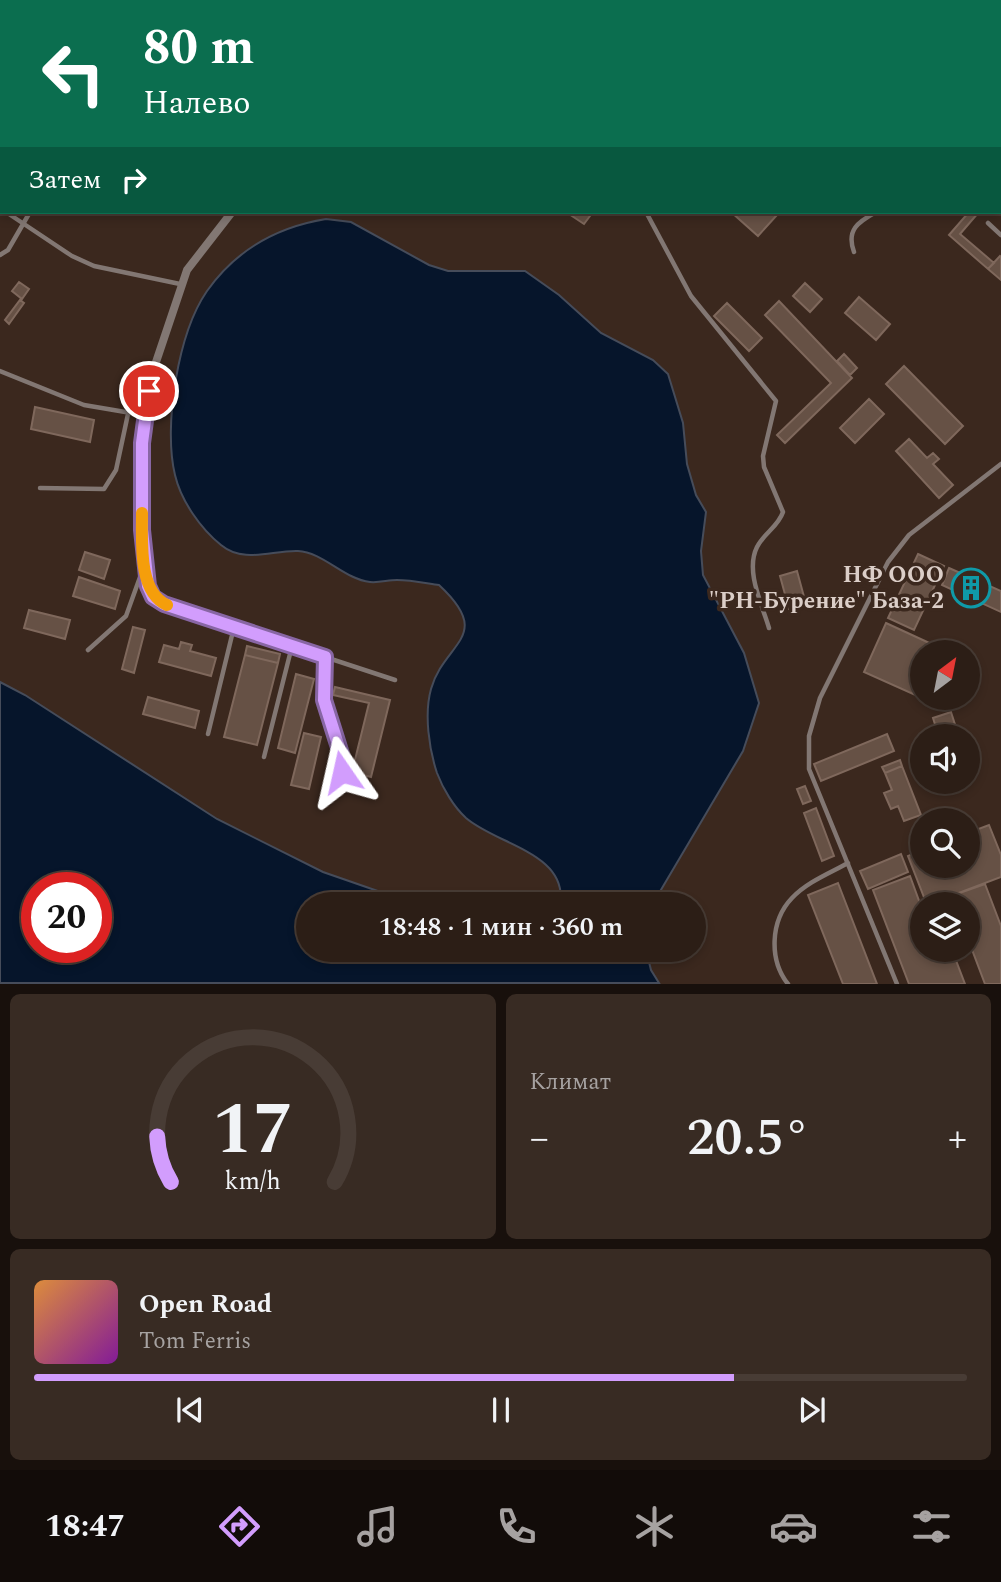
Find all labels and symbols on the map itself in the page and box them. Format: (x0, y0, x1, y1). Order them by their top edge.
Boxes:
pin (119, 361, 179, 421)
place label: НФ ООО "РН-Бурение" База-2 (709, 558, 944, 619)
building icon: НФ ООО "РН-Бурение" База-2 (950, 567, 992, 609)
north arrow (910, 640, 980, 710)
position arrow (305, 735, 379, 809)
speed limit sign: 20 (21, 872, 112, 963)

